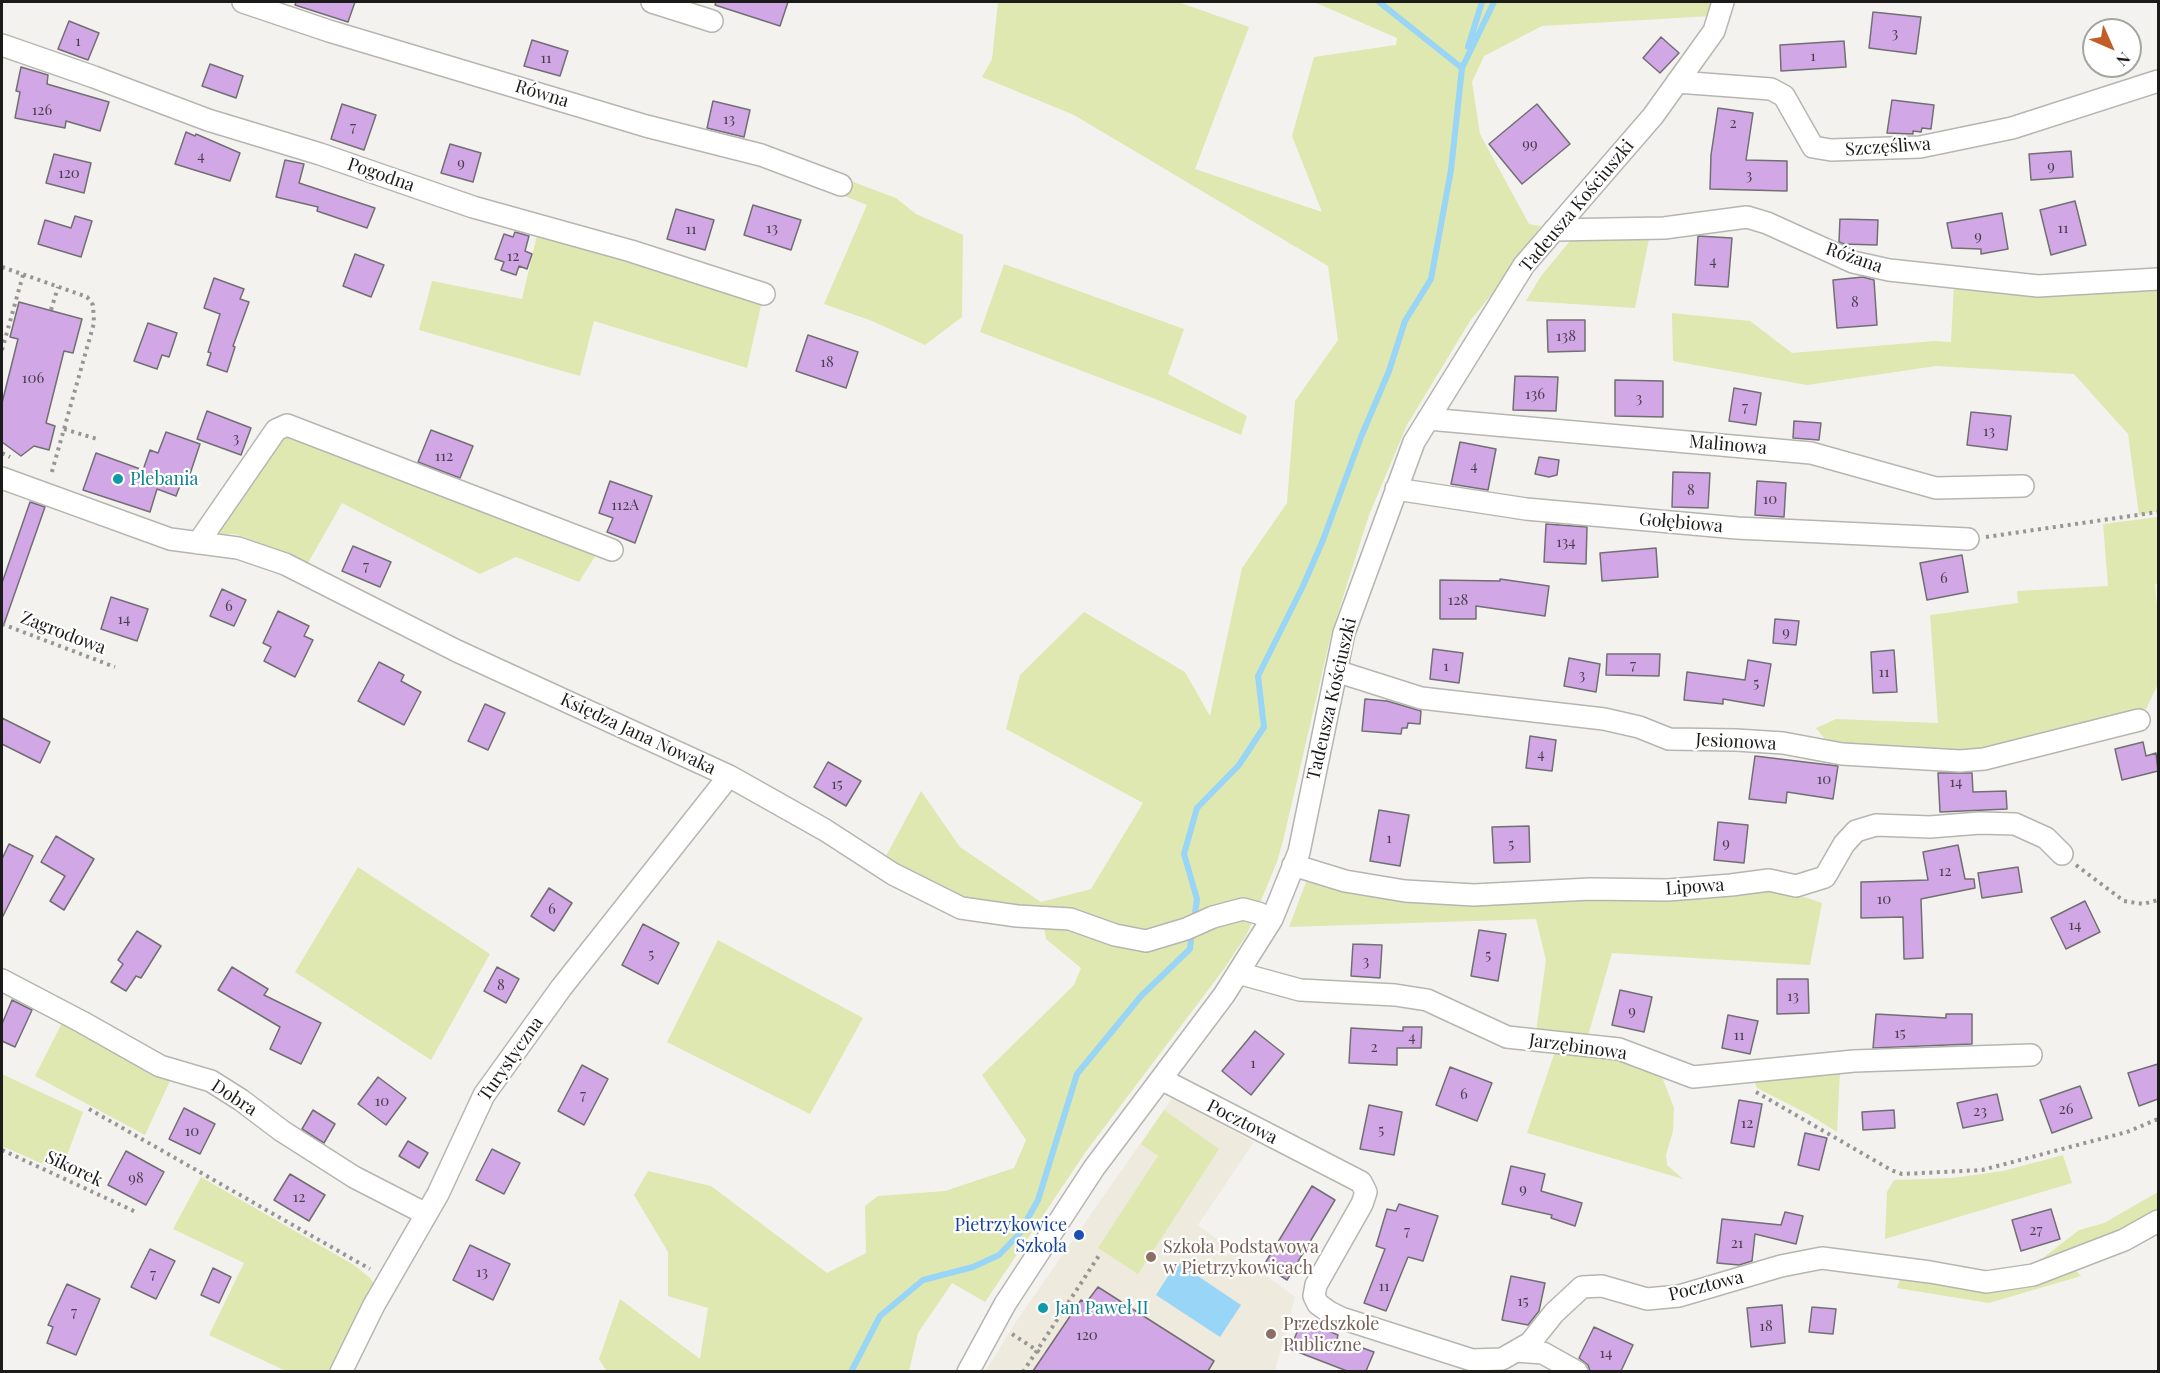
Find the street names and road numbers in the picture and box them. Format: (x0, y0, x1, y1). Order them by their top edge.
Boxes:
street label: Równa (513, 76, 571, 112)
street label: Szczęśliwa (1844, 133, 1932, 161)
street label: Tadeusza Kościuszki (1515, 135, 1639, 277)
street label: Pogodna (345, 153, 417, 197)
street label: Różana (1823, 238, 1885, 278)
street label: Malinowa (1688, 431, 1768, 459)
street label: Gołębiowa (1638, 509, 1724, 537)
street label: Zagrodowa (17, 607, 109, 659)
street label: Tadeusza Kościuszki (1303, 616, 1361, 782)
street label: Księdza Jana Nowaka (557, 689, 719, 779)
street label: Jesionowa (1695, 729, 1777, 755)
street label: Lipowa (1665, 874, 1725, 900)
street label: Turystyczna (474, 1013, 548, 1105)
street label: Jarzębinowa (1528, 1029, 1628, 1065)
street label: Dobra (207, 1075, 261, 1121)
street label: Pocztowa (1203, 1095, 1281, 1149)
street label: Sikorek (42, 1146, 106, 1192)
street label: Pocztowa (1666, 1266, 1746, 1306)

